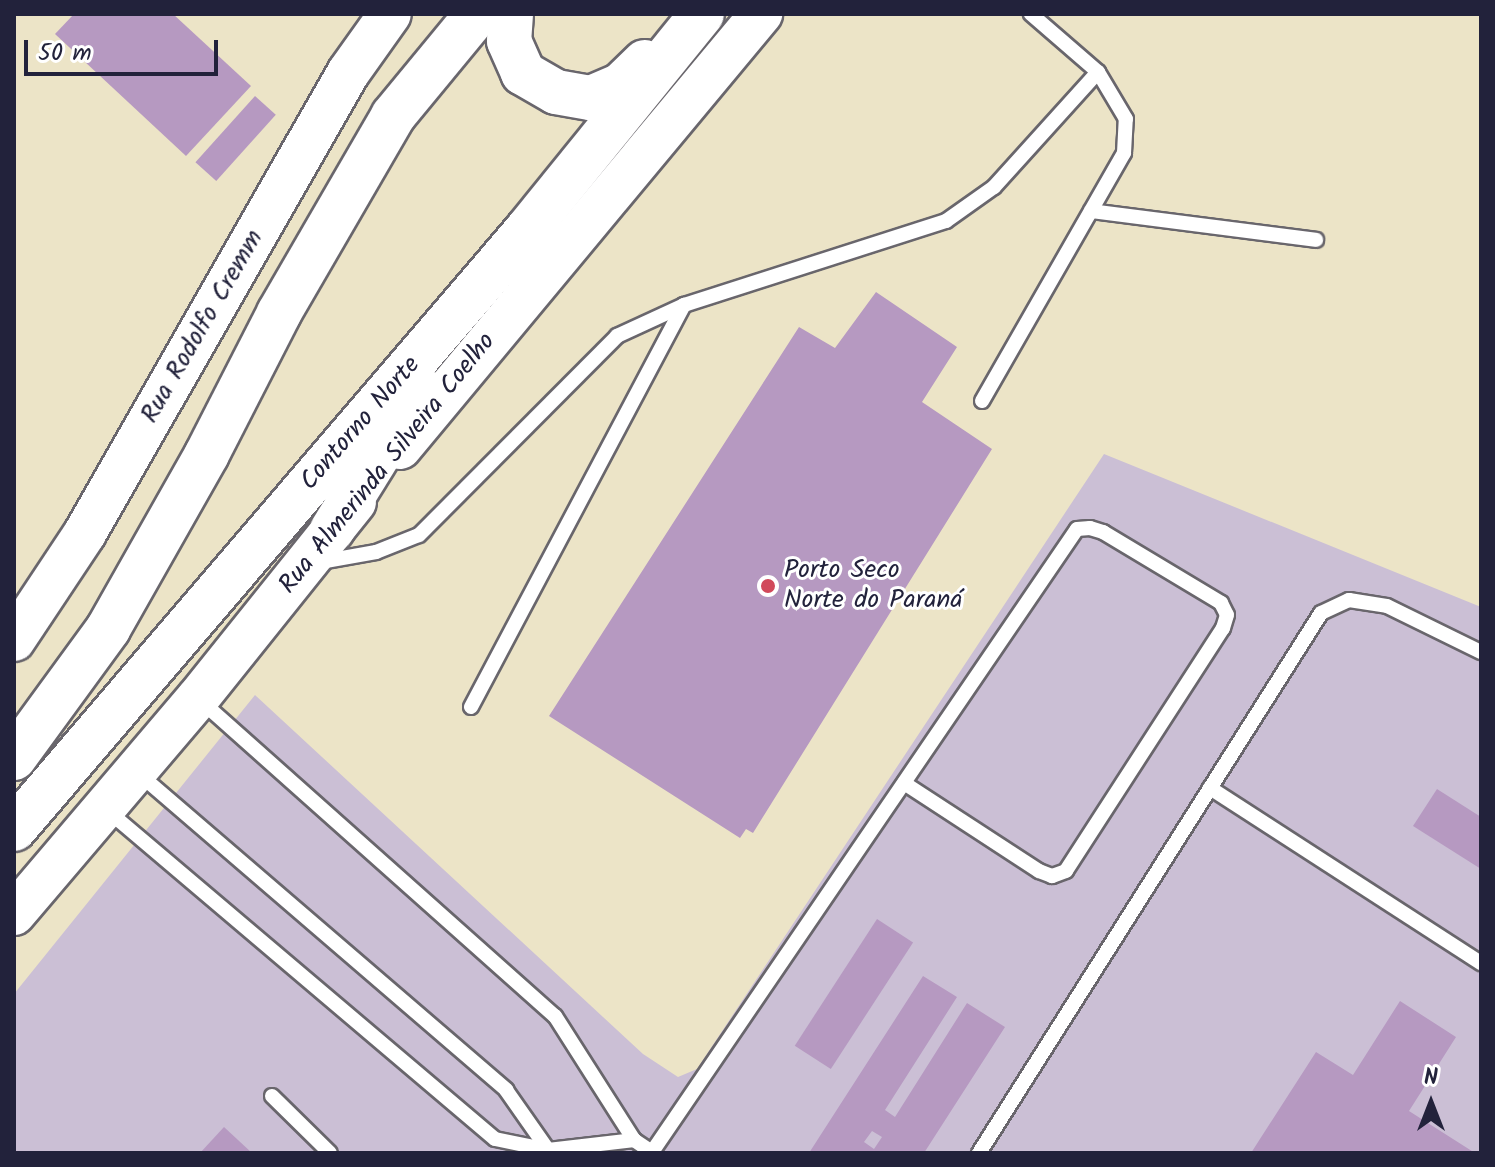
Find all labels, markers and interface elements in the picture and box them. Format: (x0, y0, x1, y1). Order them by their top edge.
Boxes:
scale bar (28, 24, 222, 74)
text: 50 m (38, 34, 92, 73)
street label: Rua Rodolfo Cremm (135, 225, 271, 429)
street label: Rua Almerinda Silveira Coelho (273, 327, 503, 601)
street label: Contorno Norte (294, 351, 428, 497)
place label: Porto Seco Norte do Paraná (784, 555, 963, 616)
marker: Porto Seco Norte do Paraná (759, 577, 777, 595)
text: N (1424, 1061, 1438, 1096)
north arrow (1391, 1063, 1471, 1143)

